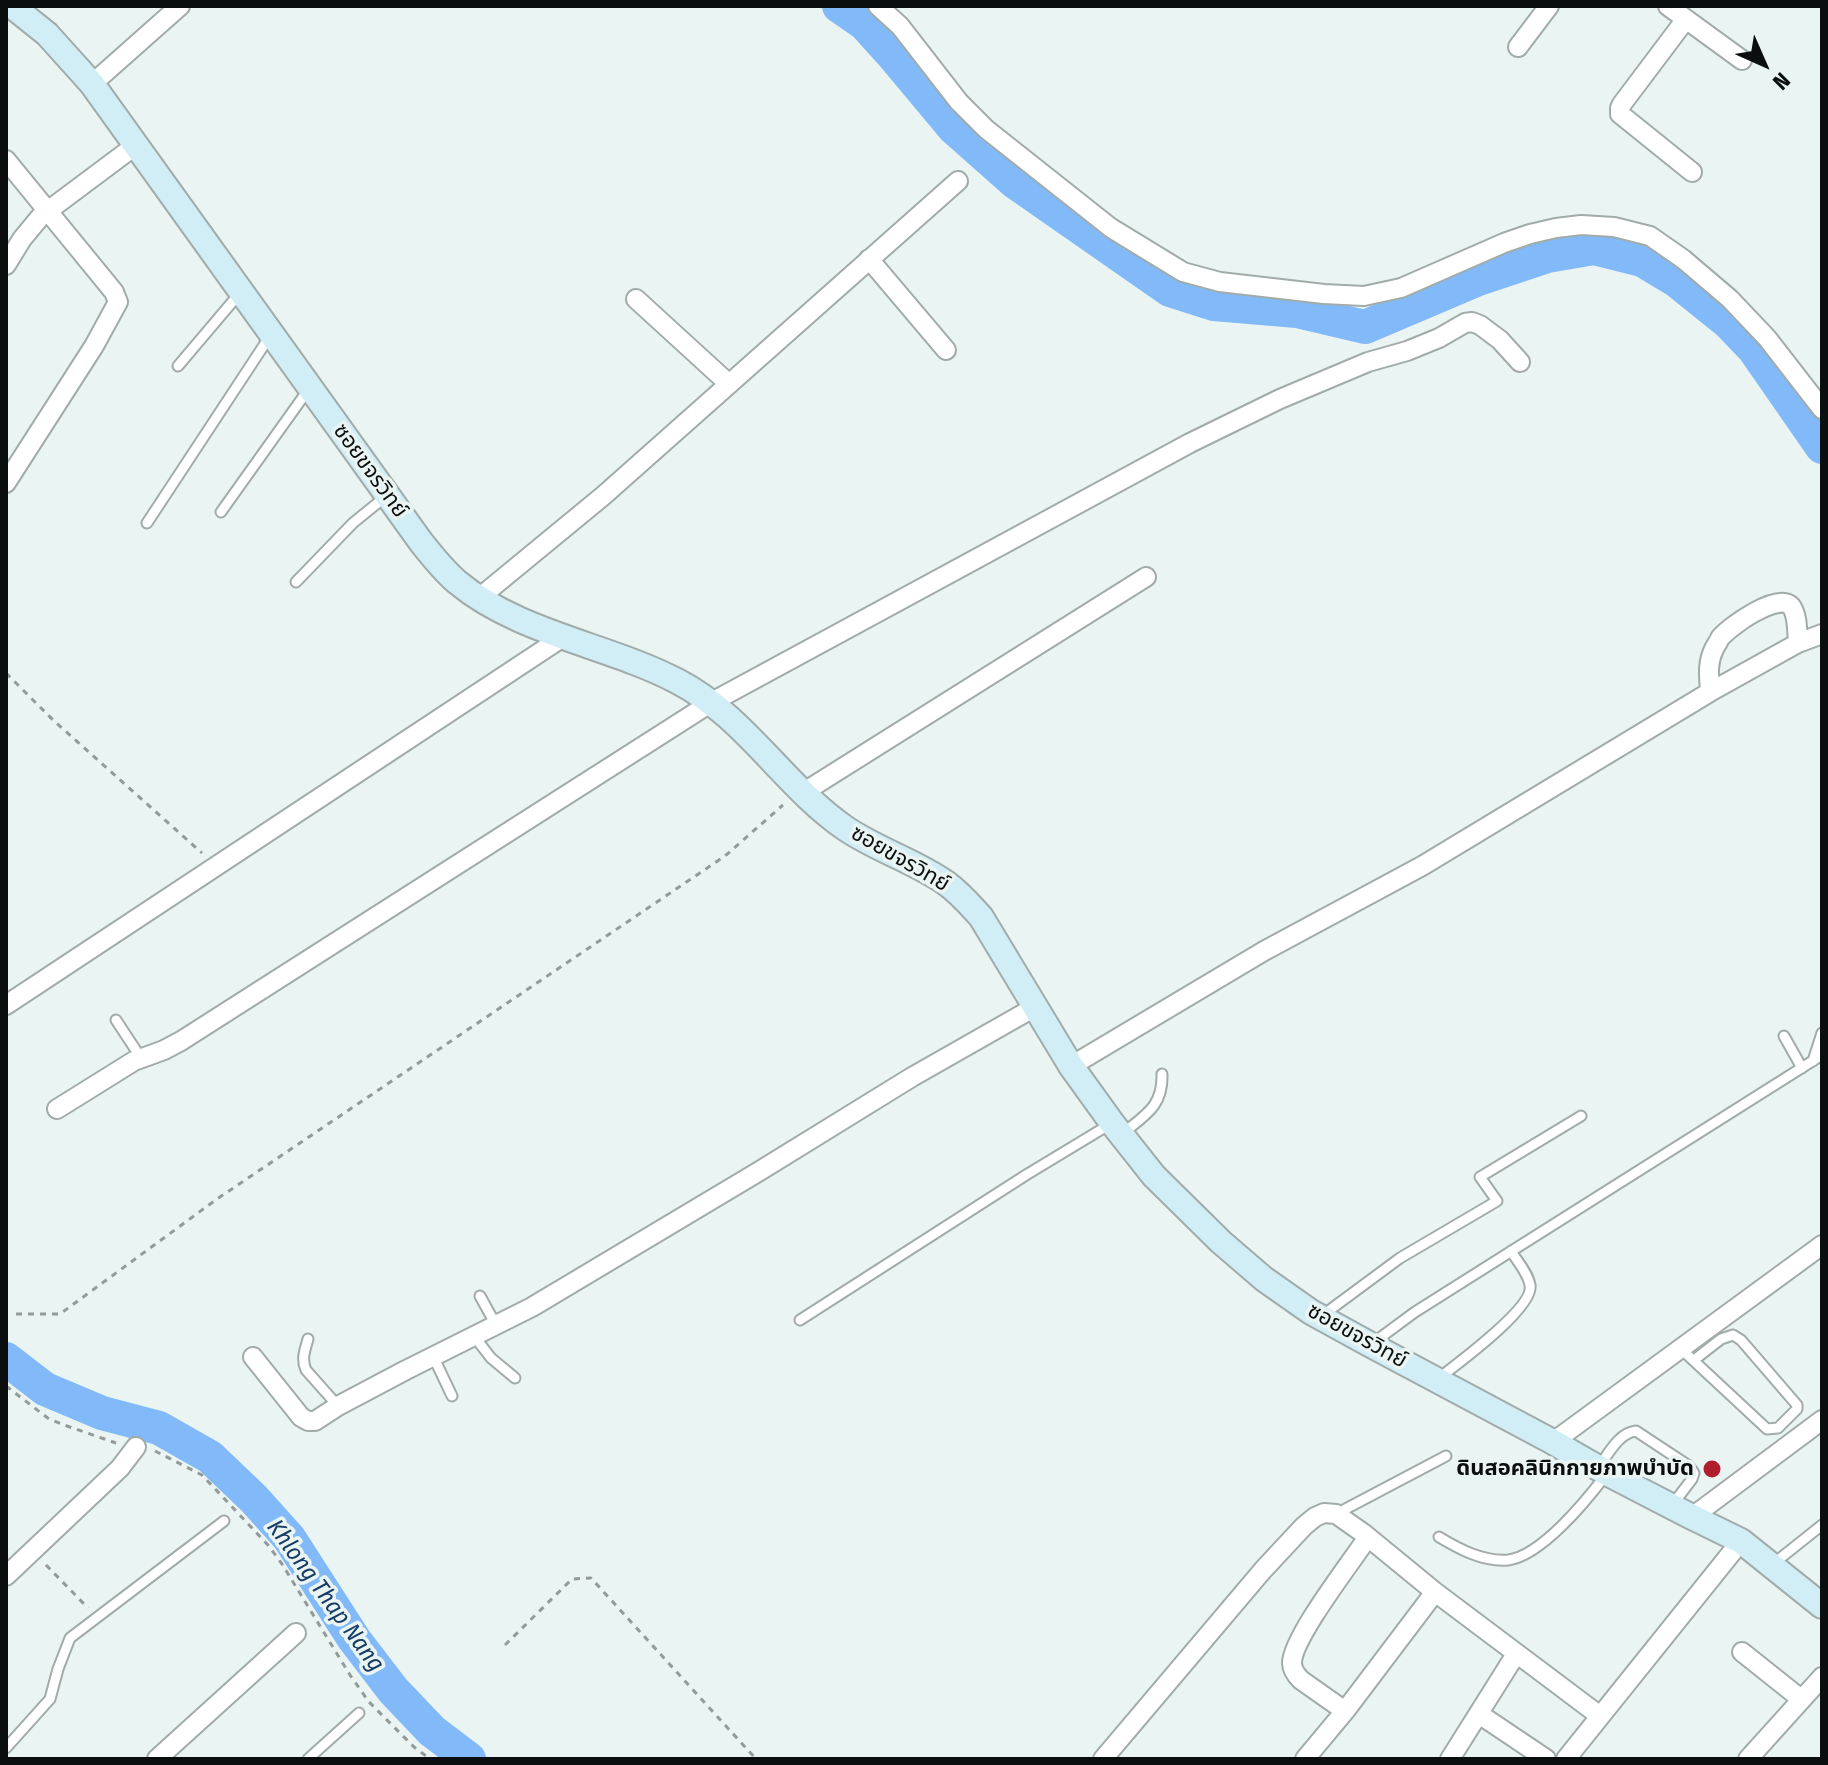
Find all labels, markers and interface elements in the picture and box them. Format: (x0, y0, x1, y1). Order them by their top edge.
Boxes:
north arrow (1724, 24, 1804, 104)
text: N (1767, 67, 1796, 96)
street label: ซอยขจรวิทย์ (327, 419, 413, 523)
street label: ซอยขจรวิทย์ (846, 820, 954, 898)
street label: ซอยขจรวิทย์ (1303, 1298, 1411, 1374)
place label: ดินสอคลินิกกายภาพบำบัด (1456, 1456, 1694, 1482)
marker: ดินสอคลินิกกายภาพบำบัด (1701, 1458, 1723, 1480)
water label: Khlong Thap Nang (260, 1514, 390, 1678)

